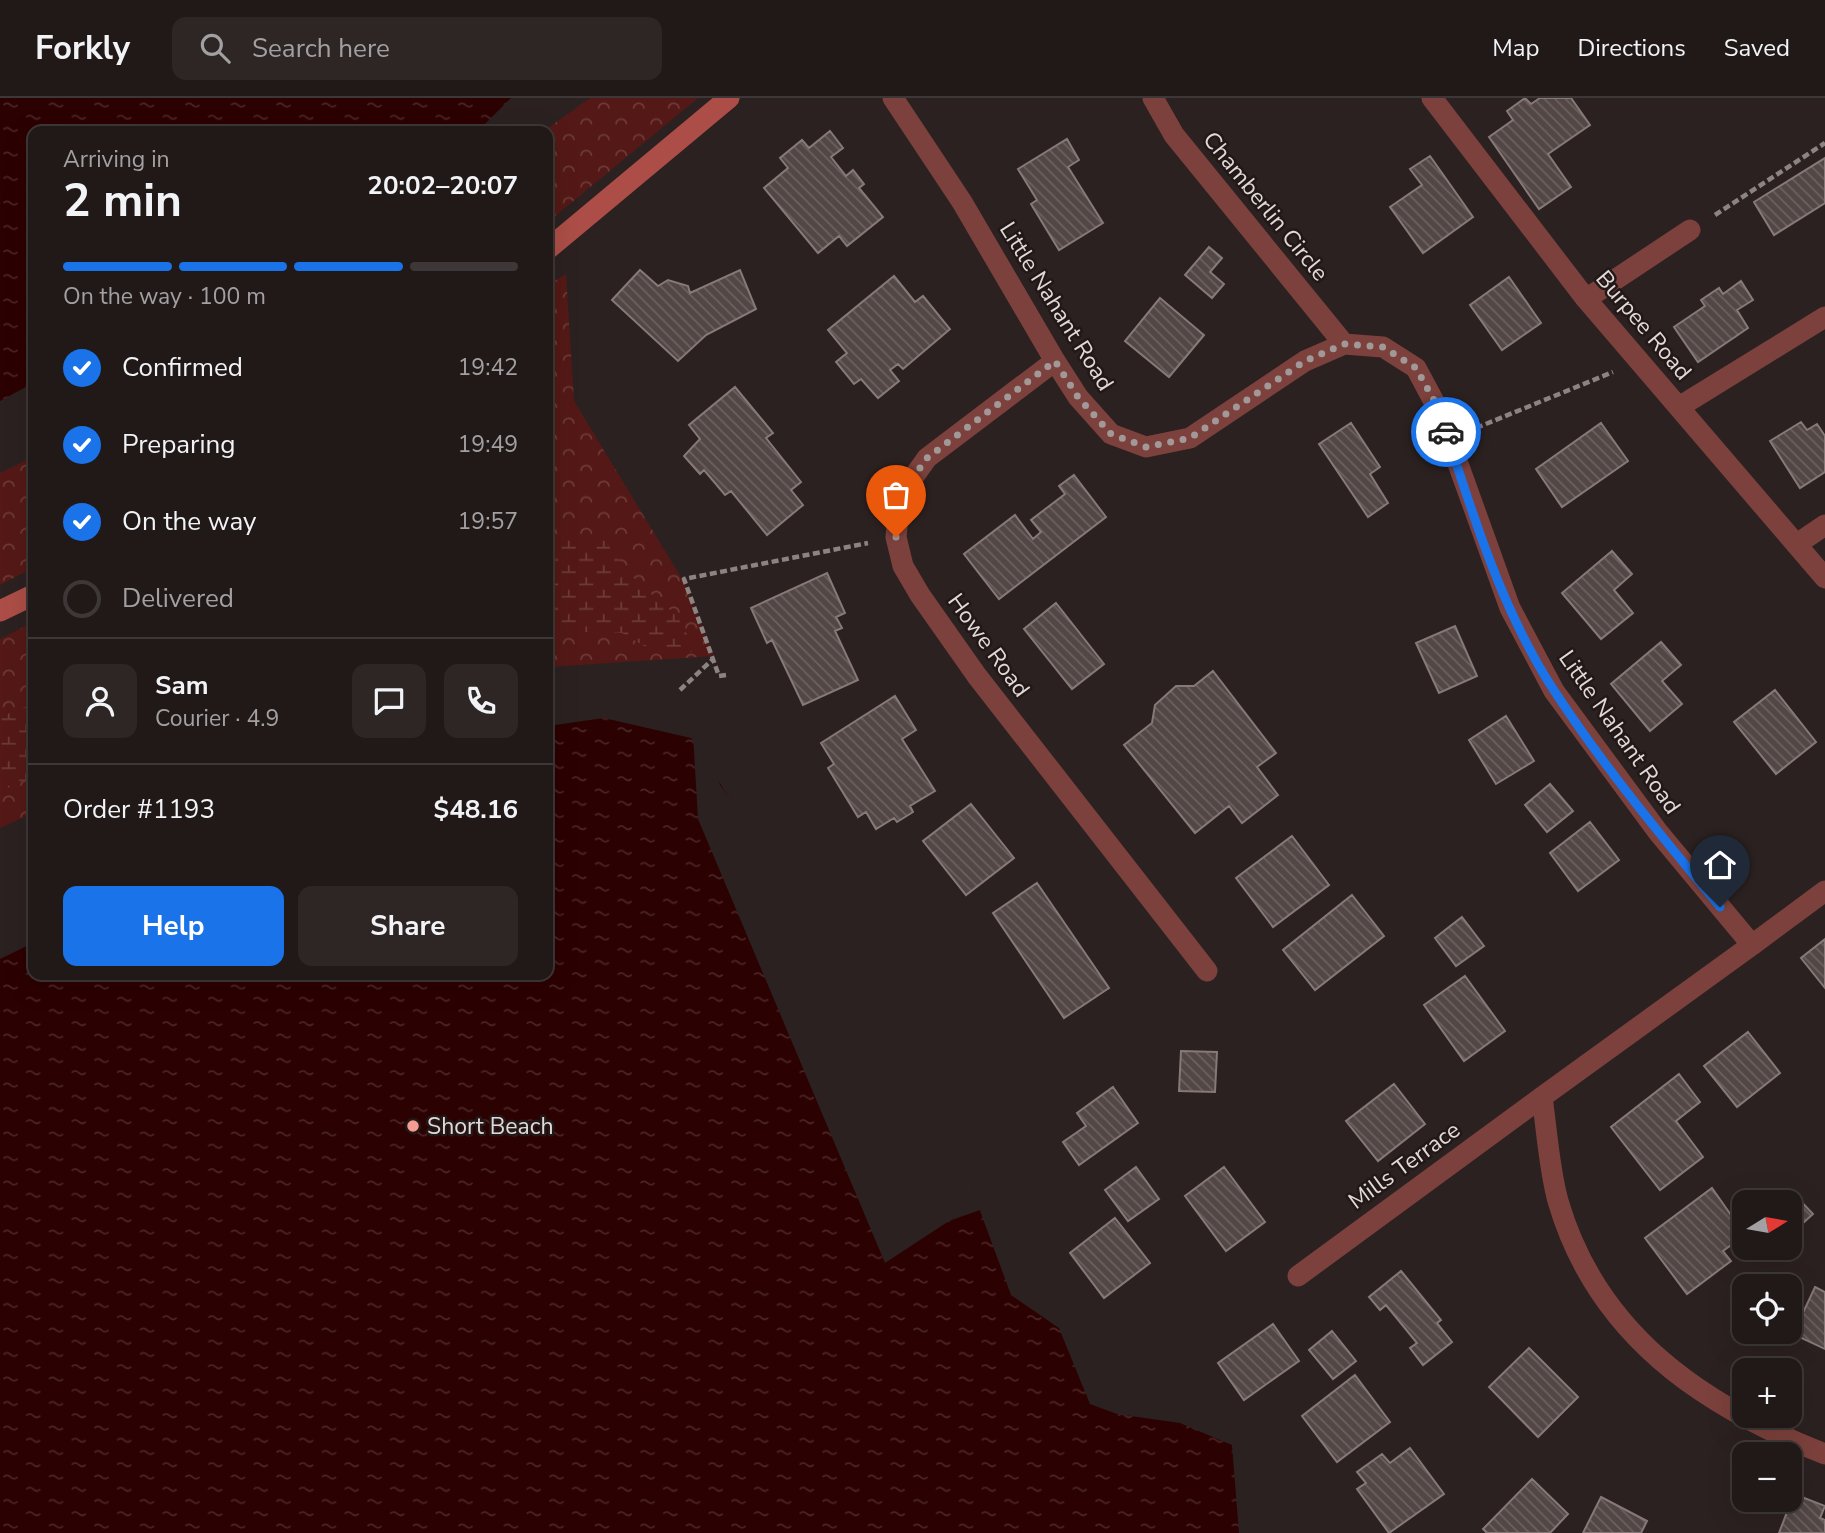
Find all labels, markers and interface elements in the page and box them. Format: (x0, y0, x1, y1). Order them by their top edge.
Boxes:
search box (172, 17, 662, 80)
text: Forkly (35, 26, 130, 71)
icon: search (196, 29, 234, 67)
text: Search here (252, 31, 390, 66)
text: Map (1492, 32, 1539, 64)
text: Directions (1577, 32, 1686, 64)
text: Saved (1724, 32, 1790, 64)
street label: Chamberlin Circle (1196, 125, 1336, 288)
text: Arriving in (63, 144, 170, 175)
text: 20:02–20:07 (367, 168, 518, 203)
text: 2 min (63, 169, 182, 232)
street label: Little Nahant Road (992, 216, 1121, 397)
street label: Burpee Road (1589, 264, 1699, 387)
text: On the way · 100 m (63, 281, 266, 312)
icon: check (63, 349, 101, 387)
text: Confirmed (122, 350, 243, 385)
text: 19:42 (458, 352, 518, 383)
courier (1411, 397, 1481, 467)
icon: car (1427, 413, 1465, 451)
icon: check (63, 426, 101, 464)
text: Preparing (122, 427, 235, 462)
text: 19:49 (458, 429, 518, 460)
pin (866, 465, 926, 537)
icon: bag (877, 476, 915, 514)
icon: check (63, 503, 101, 541)
text: On the way (122, 504, 256, 539)
text: 19:57 (458, 506, 518, 537)
text: Delivered (122, 581, 234, 616)
street label: Howe Road (941, 587, 1037, 703)
street label: Little Nahant Road (1551, 644, 1688, 820)
button: person (63, 664, 137, 738)
button: chat (352, 664, 426, 738)
button: phone (444, 664, 518, 738)
text: Sam (155, 668, 208, 703)
text: Courier · 4.9 (155, 703, 279, 734)
text: Order #1193 (63, 792, 215, 827)
text: $48.16 (434, 792, 518, 827)
pin (1690, 835, 1750, 907)
icon: home (1701, 846, 1739, 884)
button: Help (63, 886, 284, 966)
button: Share (298, 886, 518, 966)
place label: Short Beach (427, 1111, 554, 1142)
street label: Mills Terrace (1342, 1114, 1466, 1216)
marker: Short Beach (405, 1118, 421, 1134)
north arrow (1732, 1190, 1802, 1260)
map controls (1732, 1190, 1802, 1512)
button: locate (1732, 1274, 1802, 1344)
button: + (1732, 1358, 1802, 1428)
button: − (1732, 1442, 1802, 1512)

